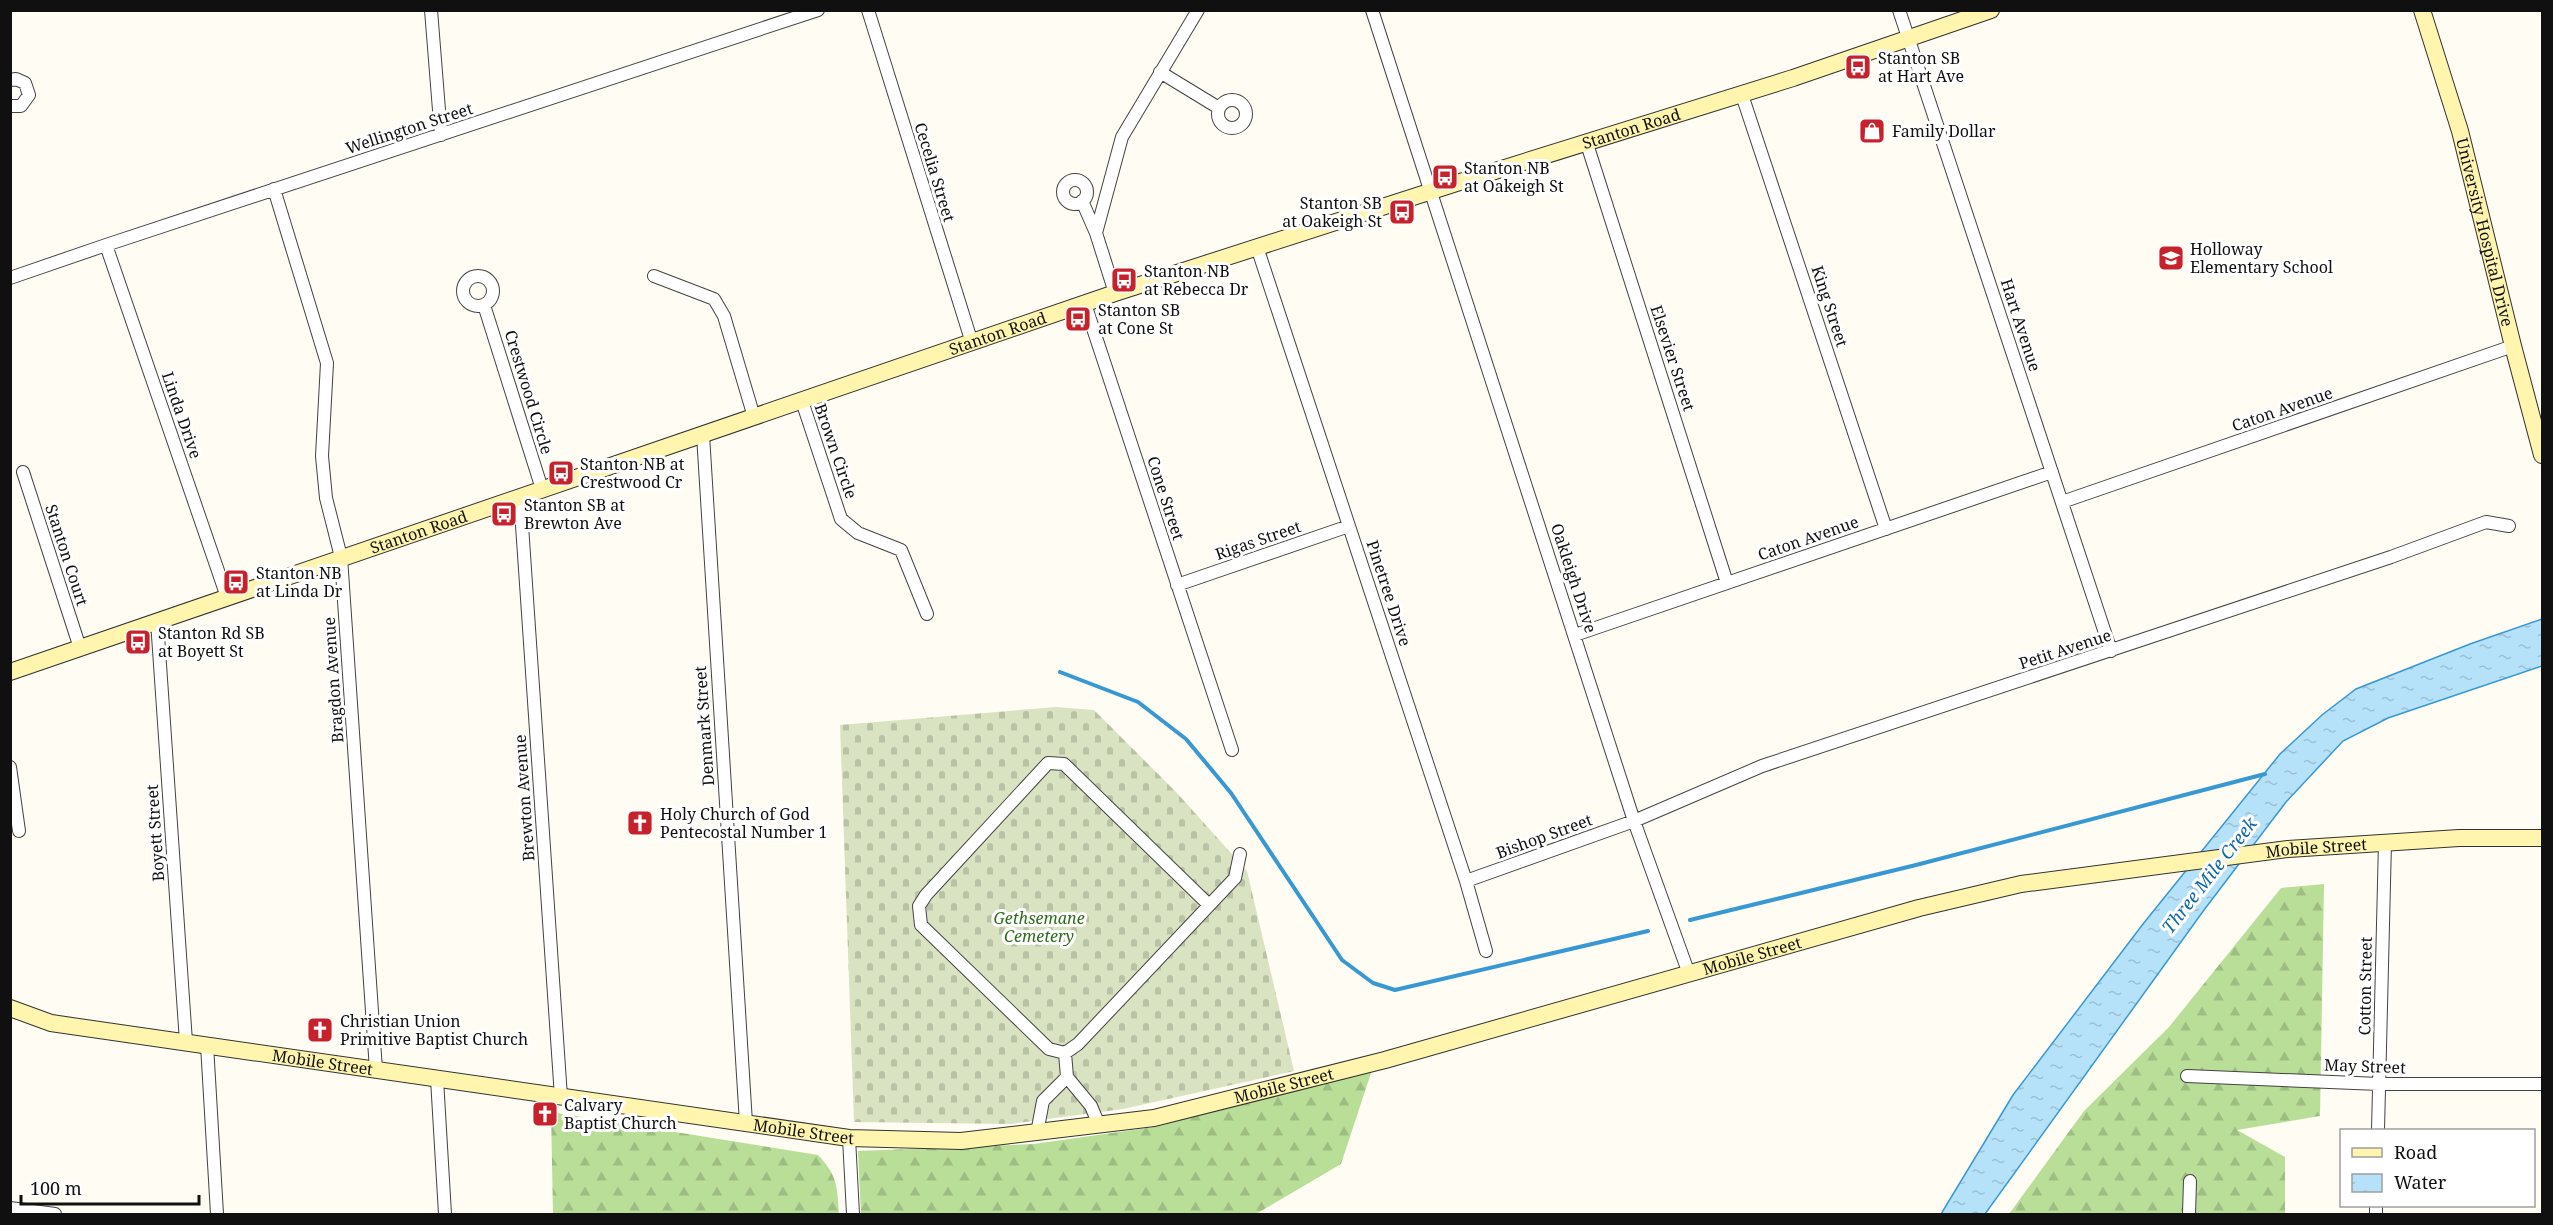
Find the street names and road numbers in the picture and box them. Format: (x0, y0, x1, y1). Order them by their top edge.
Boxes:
street label: Wellington Street (343, 97, 476, 159)
street label: Stanton Road (1579, 103, 1683, 154)
street label: Cecelia Street (909, 120, 961, 225)
street label: University Hospital Drive (2451, 136, 2519, 329)
street label: King Street (1807, 263, 1854, 350)
street label: Hart Avenue (1996, 276, 2046, 374)
street label: Elsevier Street (1646, 302, 1701, 414)
street label: Stanton Road (946, 306, 1049, 360)
street label: Crestwood Circle (500, 327, 558, 457)
street label: Linda Drive (157, 369, 207, 461)
street label: Caton Avenue (2229, 381, 2335, 437)
street label: Brown Circle (809, 400, 863, 502)
street label: Cone Street (1142, 453, 1190, 543)
street label: Stanton Court (40, 501, 94, 609)
street label: Stanton Road (367, 505, 470, 559)
street label: Caton Avenue (1755, 510, 1861, 566)
street label: Rigas Street (1212, 515, 1304, 565)
street label: Oakleigh Drive (1546, 520, 1602, 636)
street label: Pinetree Drive (1362, 537, 1416, 649)
street label: Bragdon Avenue (318, 616, 348, 744)
street label: Petit Avenue (2016, 624, 2114, 674)
street label: Denmark Street (689, 665, 719, 787)
street label: Brewton Avenue (509, 734, 539, 862)
street label: Boyett Street (141, 783, 169, 882)
street label: Bishop Street (1493, 808, 1595, 864)
street label: Mobile Street (2264, 833, 2368, 863)
street label: Mobile Street (1700, 931, 1804, 980)
street label: Cotton Street (2353, 936, 2377, 1036)
street label: Mobile Street (271, 1044, 375, 1080)
street label: May Street (2324, 1054, 2406, 1078)
street label: Mobile Street (1232, 1062, 1336, 1108)
street label: Mobile Street (752, 1113, 855, 1149)

